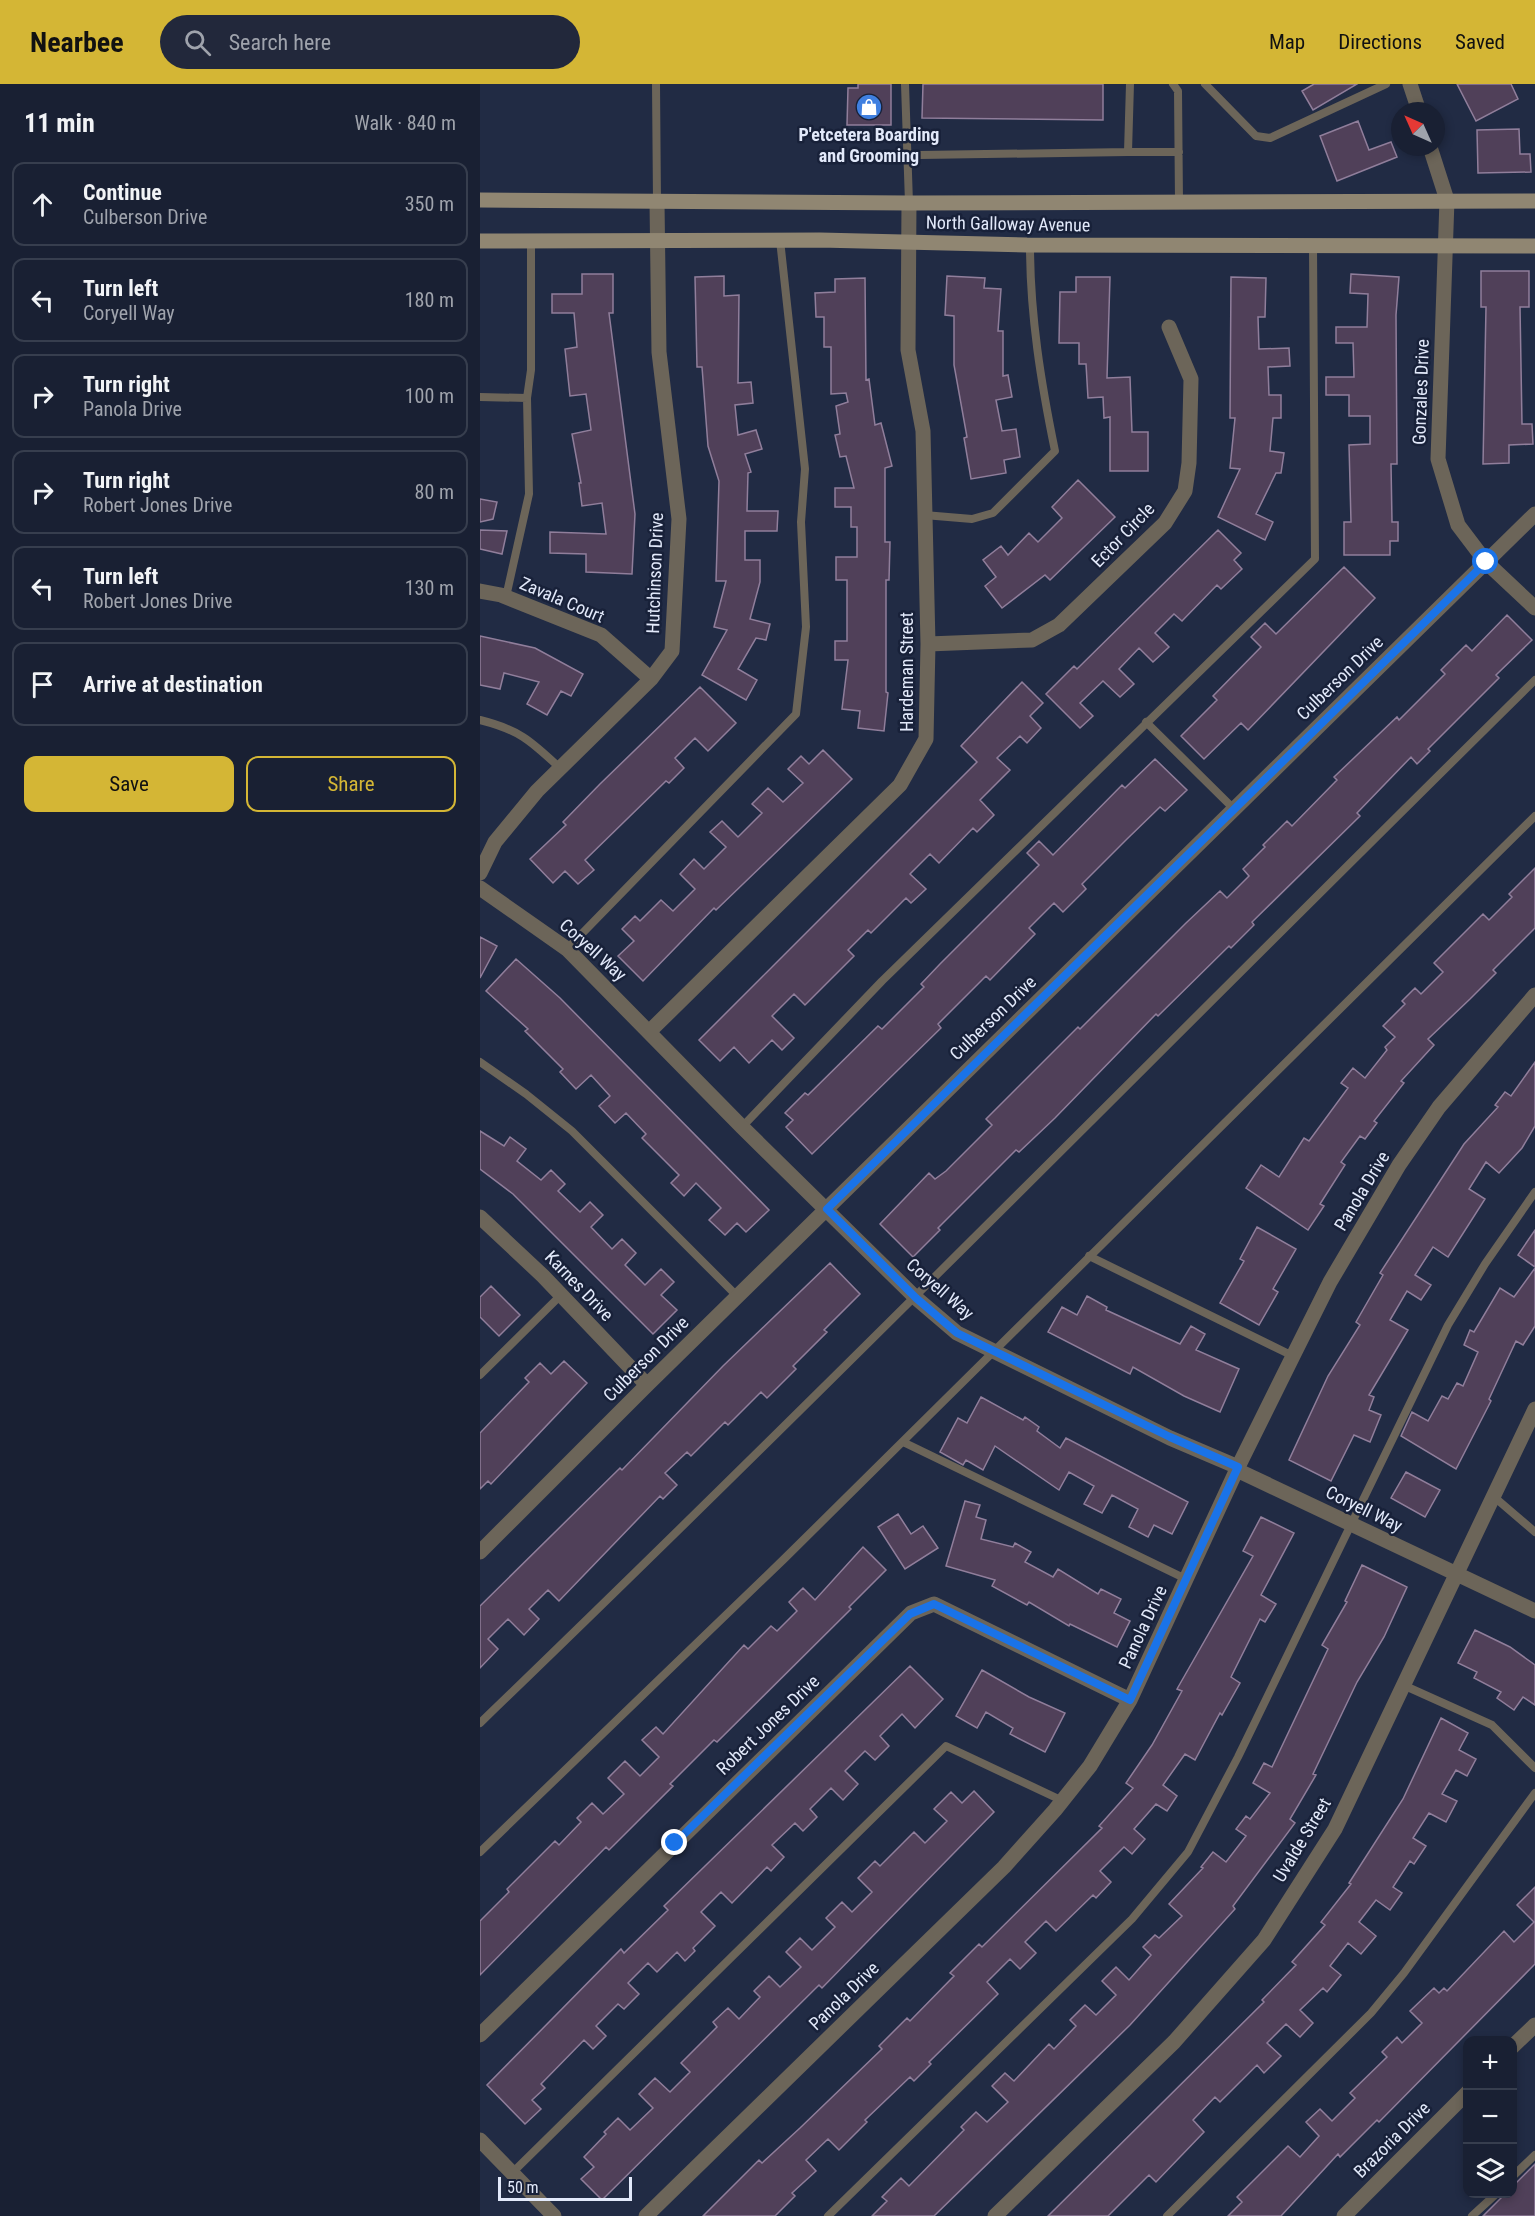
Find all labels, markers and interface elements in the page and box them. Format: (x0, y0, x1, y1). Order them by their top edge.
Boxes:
search box (160, 15, 580, 69)
text: Nearbee (30, 26, 124, 59)
icon: search (181, 26, 214, 59)
text: Search here (229, 30, 331, 55)
text: Map (1269, 30, 1305, 54)
text: Directions (1338, 30, 1422, 54)
text: Saved (1455, 30, 1505, 54)
shop icon: P'etcetera Boarding and Grooming (854, 92, 884, 122)
north arrow (1391, 102, 1445, 156)
text: 11 min (24, 108, 95, 138)
text: Walk · 840 m (355, 111, 456, 135)
place label: P'etcetera Boarding and Grooming (799, 124, 939, 166)
text: Continue (83, 180, 162, 205)
icon: ahead (26, 188, 59, 221)
text: 350 m (405, 192, 454, 216)
text: Culberson Drive (83, 205, 207, 229)
street label: North Galloway Avenue (926, 212, 1090, 235)
text: Turn left (83, 276, 158, 301)
icon: left (26, 284, 59, 317)
text: 180 m (405, 288, 454, 312)
text: Coryell Way (83, 301, 175, 325)
street label: Gonzales Drive (1408, 339, 1433, 445)
text: Turn right (83, 372, 170, 397)
icon: right (26, 380, 59, 413)
text: 100 m (405, 384, 454, 408)
text: Panola Drive (83, 397, 182, 421)
text: Turn right (83, 468, 170, 493)
icon: right (26, 476, 59, 509)
text: 80 m (415, 480, 454, 504)
text: Robert Jones Drive (83, 493, 232, 517)
street label: Ector Circle (1087, 498, 1158, 571)
street label: Hutchinson Drive (642, 512, 667, 634)
route start (1472, 548, 1498, 574)
text: Turn left (83, 564, 158, 589)
icon: left (26, 572, 59, 605)
street label: Zavala Court (517, 572, 608, 627)
text: 130 m (405, 576, 454, 600)
text: Robert Jones Drive (83, 589, 232, 613)
street label: Hardeman Street (896, 612, 917, 732)
street label: Culberson Drive (1292, 631, 1387, 724)
icon: arrive (26, 668, 59, 701)
text: Arrive at destination (83, 672, 263, 697)
button: Save (24, 756, 234, 812)
button: Share (246, 756, 456, 812)
street label: Coryell Way (556, 914, 631, 985)
street label: Culberson Drive (945, 971, 1040, 1064)
street label: Panola Drive (1330, 1147, 1394, 1234)
street label: Karnes Drive (541, 1246, 618, 1325)
street label: Coryell Way (902, 1254, 979, 1324)
street label: Culberson Drive (599, 1312, 693, 1406)
street label: Coryell Way (1323, 1481, 1406, 1536)
street label: Panola Drive (1114, 1582, 1171, 1672)
street label: Robert Jones Drive (712, 1670, 823, 1779)
street label: Uvalde Street (1268, 1794, 1335, 1885)
route end (661, 1829, 687, 1855)
street label: Panola Drive (804, 1957, 883, 2034)
map controls (1463, 2036, 1517, 2198)
button: + (1463, 2036, 1517, 2090)
button: − (1463, 2090, 1517, 2144)
street label: Brazoria Drive (1349, 2097, 1434, 2182)
button: layers (1463, 2144, 1517, 2198)
scale bar (498, 2174, 632, 2202)
text: 50 m (507, 2178, 539, 2197)

